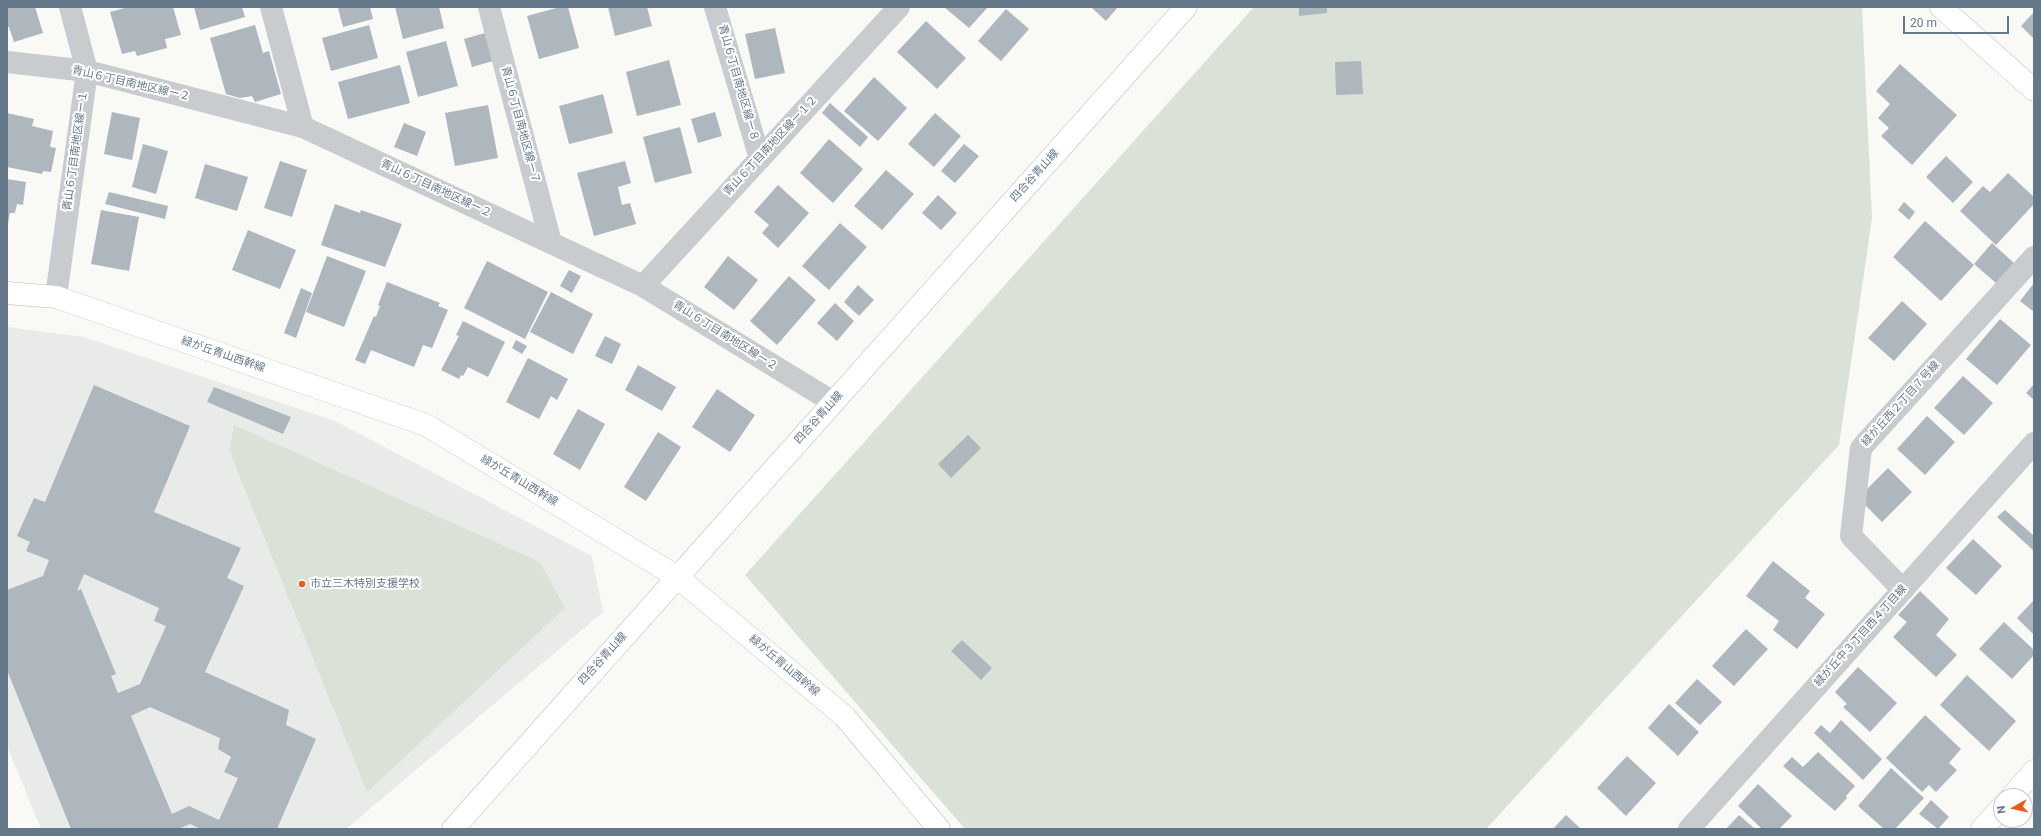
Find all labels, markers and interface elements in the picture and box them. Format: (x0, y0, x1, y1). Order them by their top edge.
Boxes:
scale bar (1905, 8, 2011, 34)
text: 20 m (1910, 16, 1937, 30)
street label: 青山６丁目南地区線ー８ (715, 23, 761, 143)
street label: 青山６丁目南地区線ー２ (71, 64, 191, 104)
street label: 青山６丁目南地区線ー７ (498, 65, 542, 185)
street label: 青山６丁目南地区線ー１ (61, 90, 91, 212)
street label: 青山６丁目南地区線ー１２ (721, 93, 821, 199)
street label: 四合谷青山線 (1008, 147, 1062, 205)
street label: 青山６丁目南地区線ー２ (378, 157, 494, 221)
street label: 青山６丁目南地区線ー２ (670, 298, 780, 374)
street label: 緑が丘青山西幹線 (179, 334, 267, 376)
street label: 緑が丘西２丁目７号線 (1859, 359, 1943, 449)
street label: 四合谷青山線 (792, 389, 846, 447)
street label: 緑が丘青山西幹線 (478, 453, 560, 509)
place label: 市立三木特別支援学校 (310, 577, 420, 591)
marker: 市立三木特別支援学校 (297, 579, 307, 589)
street label: 緑が丘中３丁目西４丁目線 (1812, 583, 1910, 689)
street label: 四合谷青山線 (576, 630, 630, 688)
street label: 緑が丘青山西幹線 (746, 633, 822, 699)
north arrow (1993, 788, 2033, 828)
text: N (1995, 805, 2009, 814)

